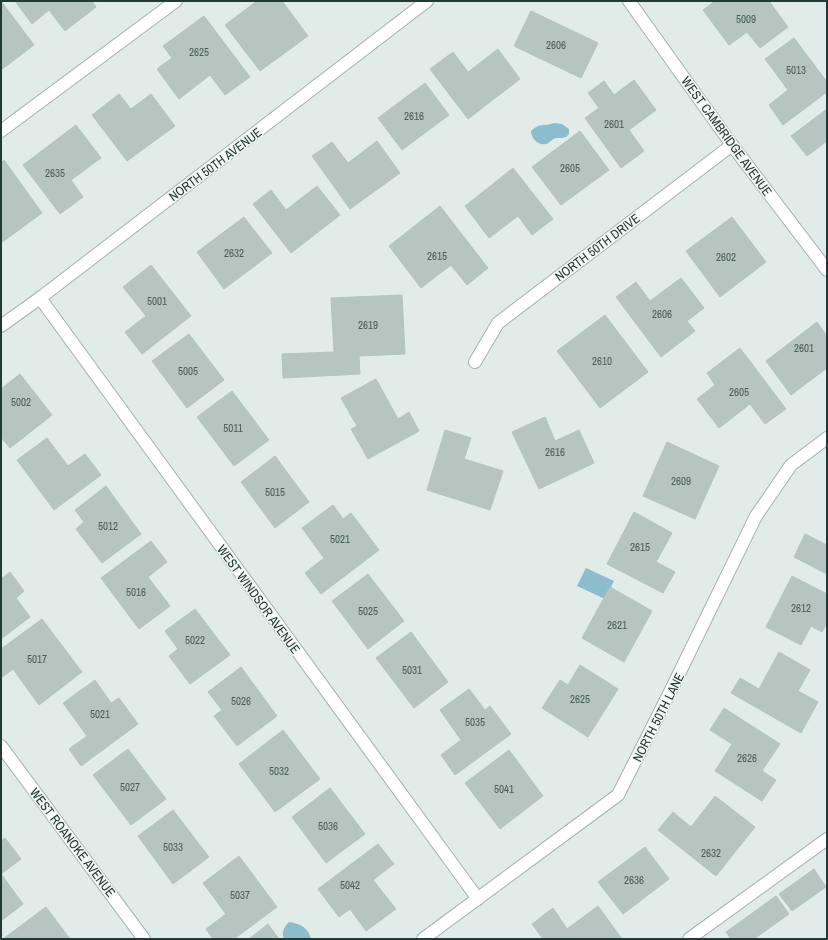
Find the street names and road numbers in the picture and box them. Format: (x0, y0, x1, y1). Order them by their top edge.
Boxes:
street label: WEST CAMBRIDGE AVENUE (678, 73, 776, 199)
street label: NORTH 50TH AVENUE (165, 124, 265, 205)
street label: NORTH 50TH DRIVE (551, 210, 643, 285)
street label: WEST WINDSOR AVENUE (213, 541, 304, 657)
street label: NORTH 50TH LANE (629, 670, 688, 765)
street label: WEST ROANOKE AVENUE (26, 784, 119, 900)

